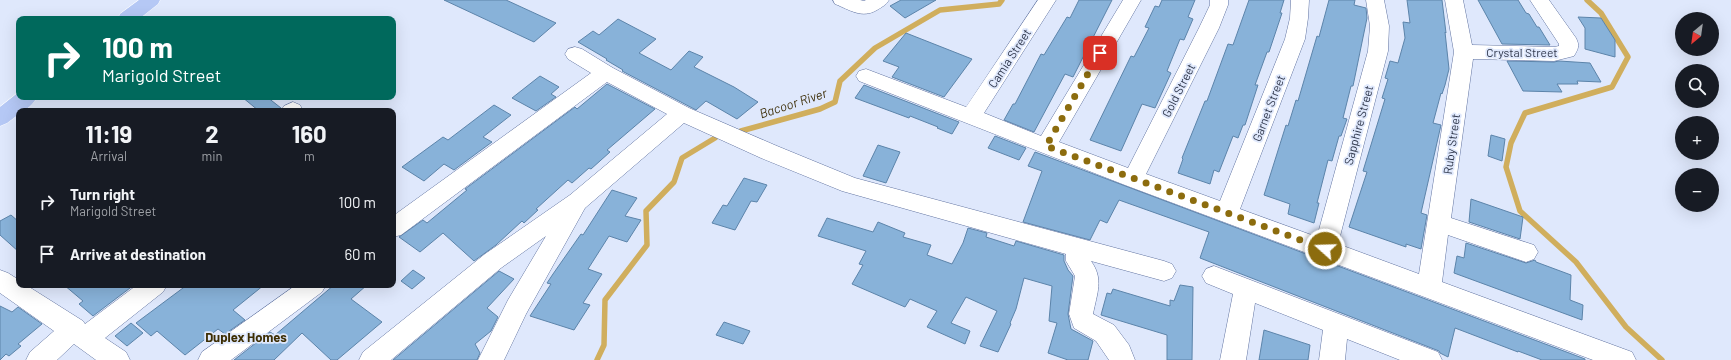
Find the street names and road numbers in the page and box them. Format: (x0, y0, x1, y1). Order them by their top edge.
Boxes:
street label: Camia Street (985, 26, 1033, 90)
street label: Crystal Street (1486, 45, 1558, 59)
street label: Gold Street (1159, 61, 1197, 119)
street label: Garnet Street (1249, 73, 1287, 143)
street label: Sapphire Street (1341, 84, 1375, 166)
street label: Ruby Street (1440, 113, 1462, 175)

